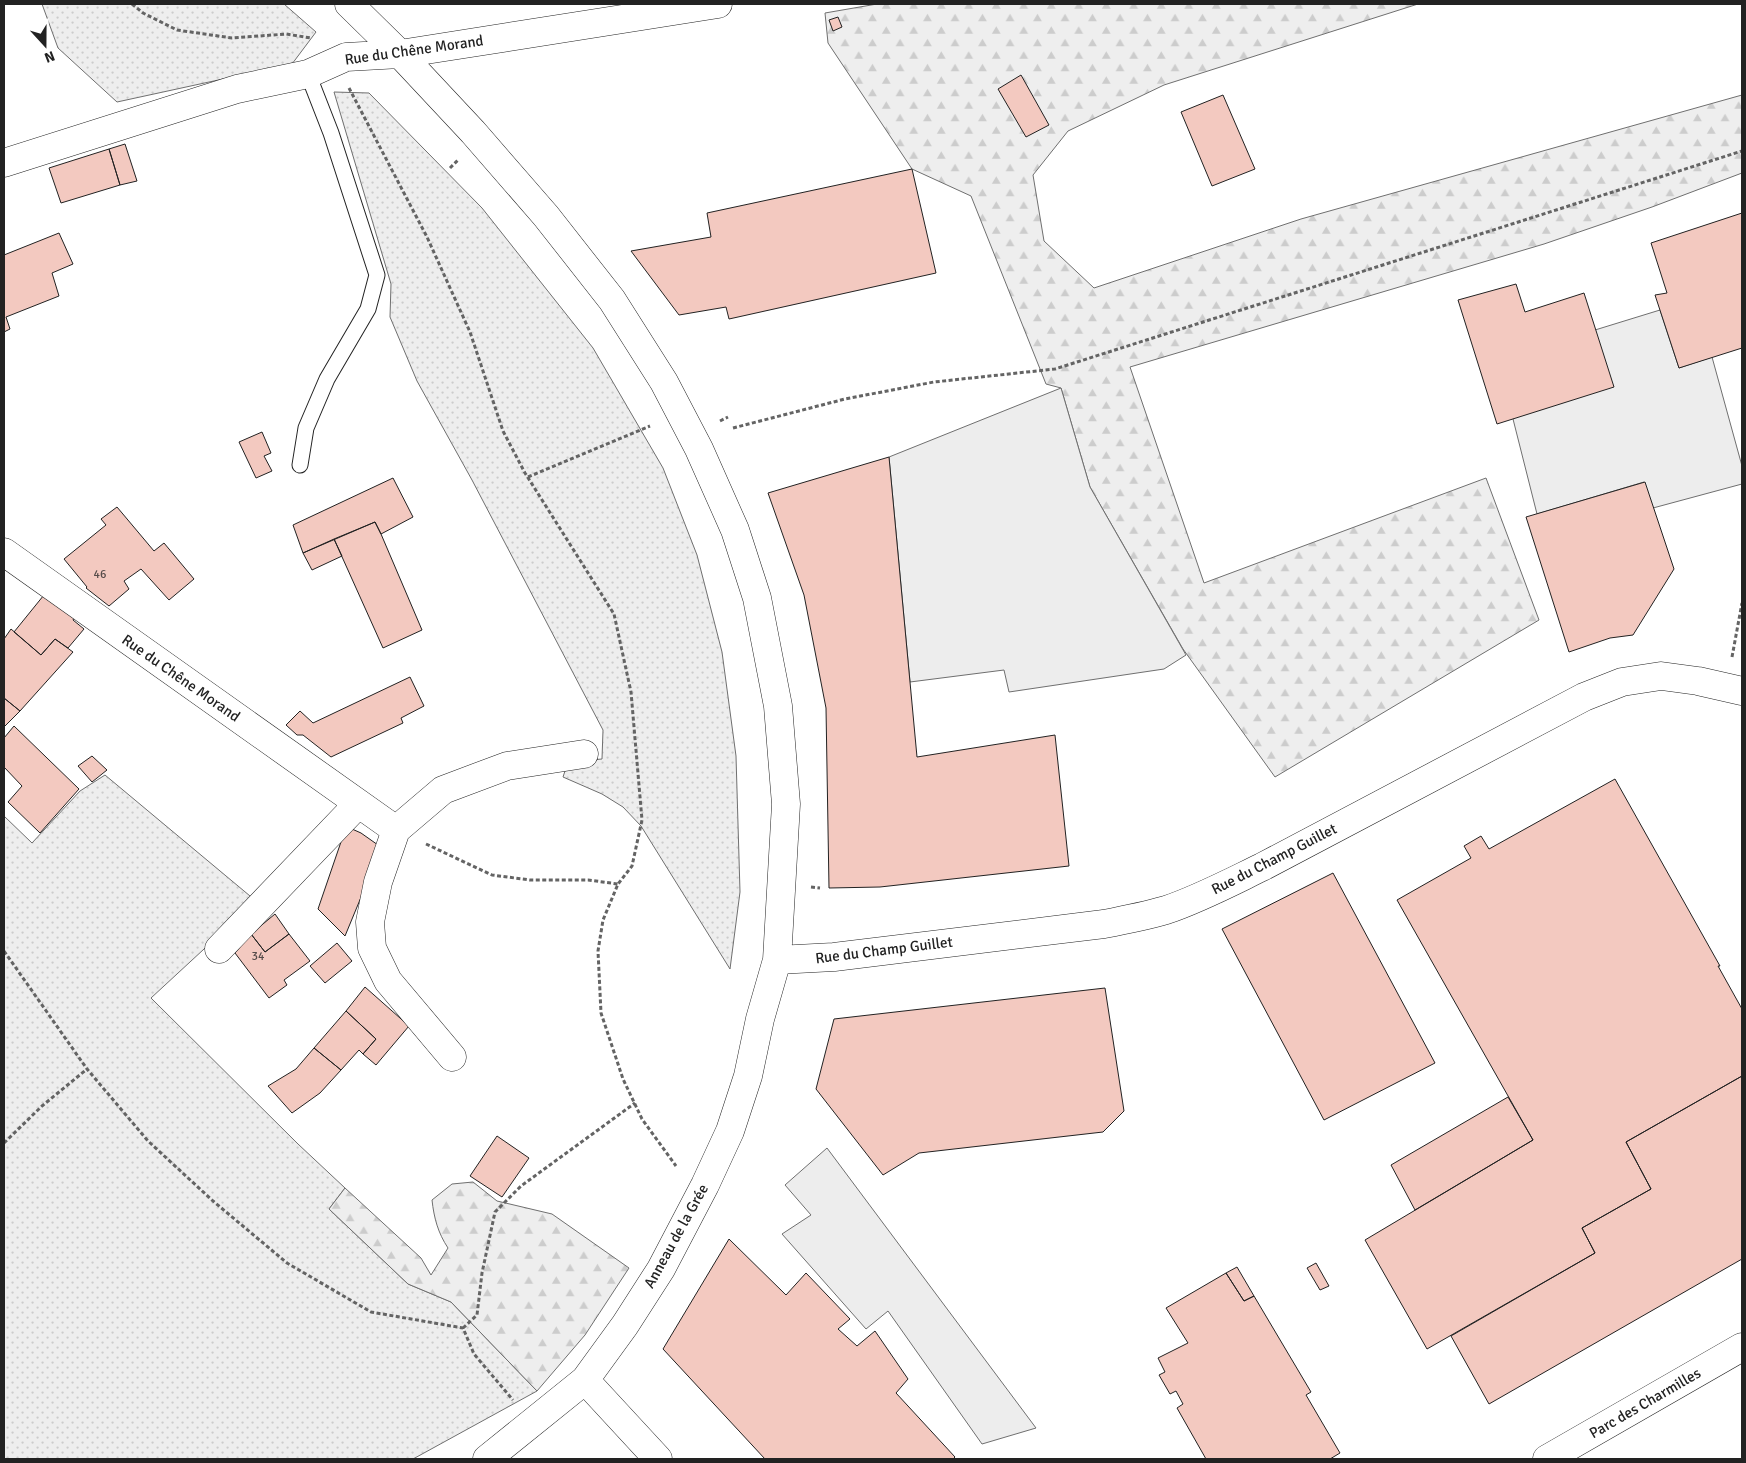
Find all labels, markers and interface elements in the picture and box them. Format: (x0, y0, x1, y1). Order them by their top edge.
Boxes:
north arrow (20, 20, 70, 70)
street label: Rue du Chêne Morand (343, 31, 485, 69)
text: N (42, 47, 57, 66)
house number: 46 (94, 567, 106, 582)
street label: Rue du Chêne Morand (119, 631, 243, 726)
street label: Rue du Champ Guillet (1208, 820, 1340, 898)
street label: Rue du Champ Guillet (814, 933, 954, 967)
house number: 34 (252, 949, 265, 964)
street label: Anneau de la Grée (640, 1181, 712, 1291)
street label: Parc des Charmilles (1586, 1364, 1704, 1442)

